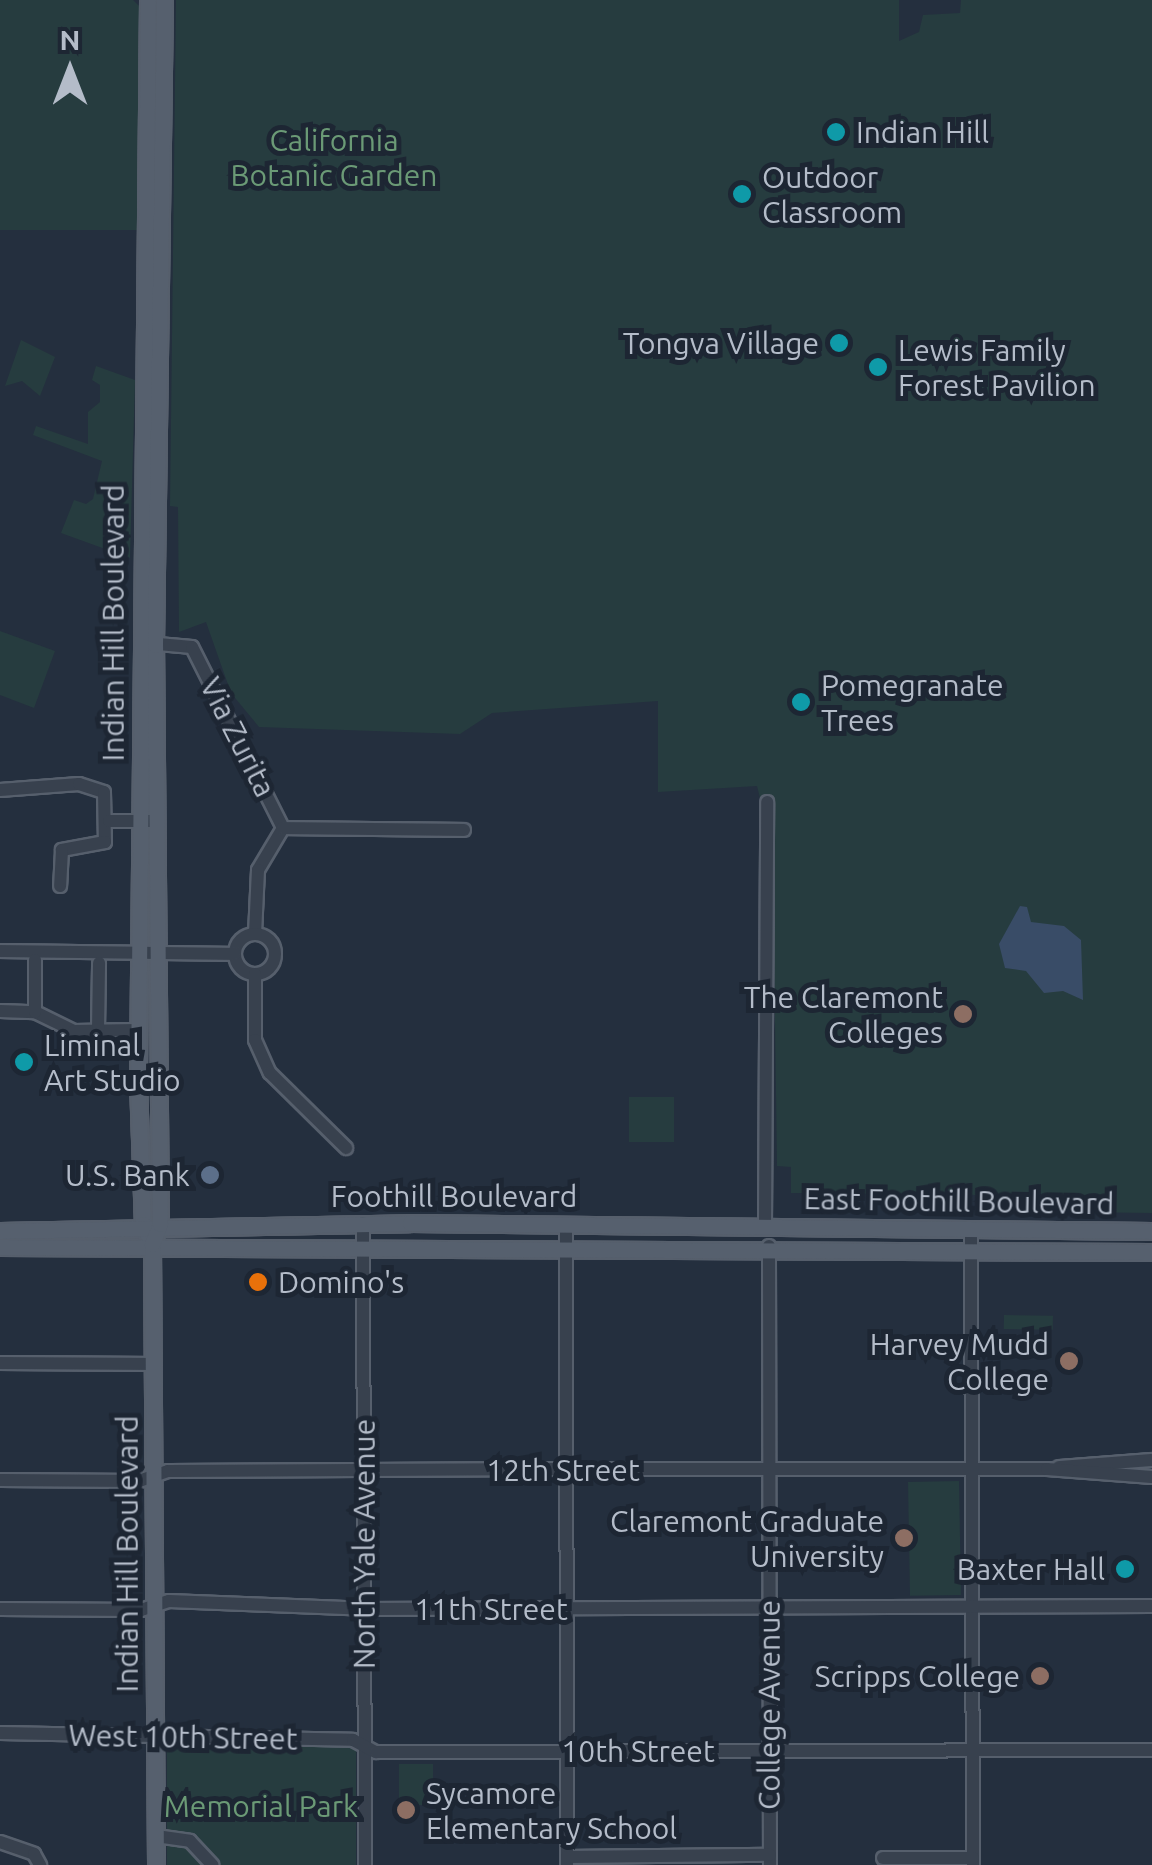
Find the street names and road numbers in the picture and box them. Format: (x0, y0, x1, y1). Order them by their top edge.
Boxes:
street label: Indian Hill Boulevard (95, 485, 131, 761)
street label: Via Zurita (193, 671, 283, 803)
street label: Foothill Boulevard (331, 1178, 577, 1214)
street label: East Foothill Boulevard (803, 1180, 1115, 1222)
street label: Indian Hill Boulevard (109, 1416, 145, 1692)
street label: North Yale Avenue (346, 1419, 382, 1669)
street label: 12th Street (486, 1452, 640, 1488)
street label: 11th Street (414, 1591, 568, 1627)
street label: College Avenue (751, 1600, 787, 1810)
street label: West 10th Street (68, 1717, 298, 1757)
street label: 10th Street (561, 1733, 715, 1769)

